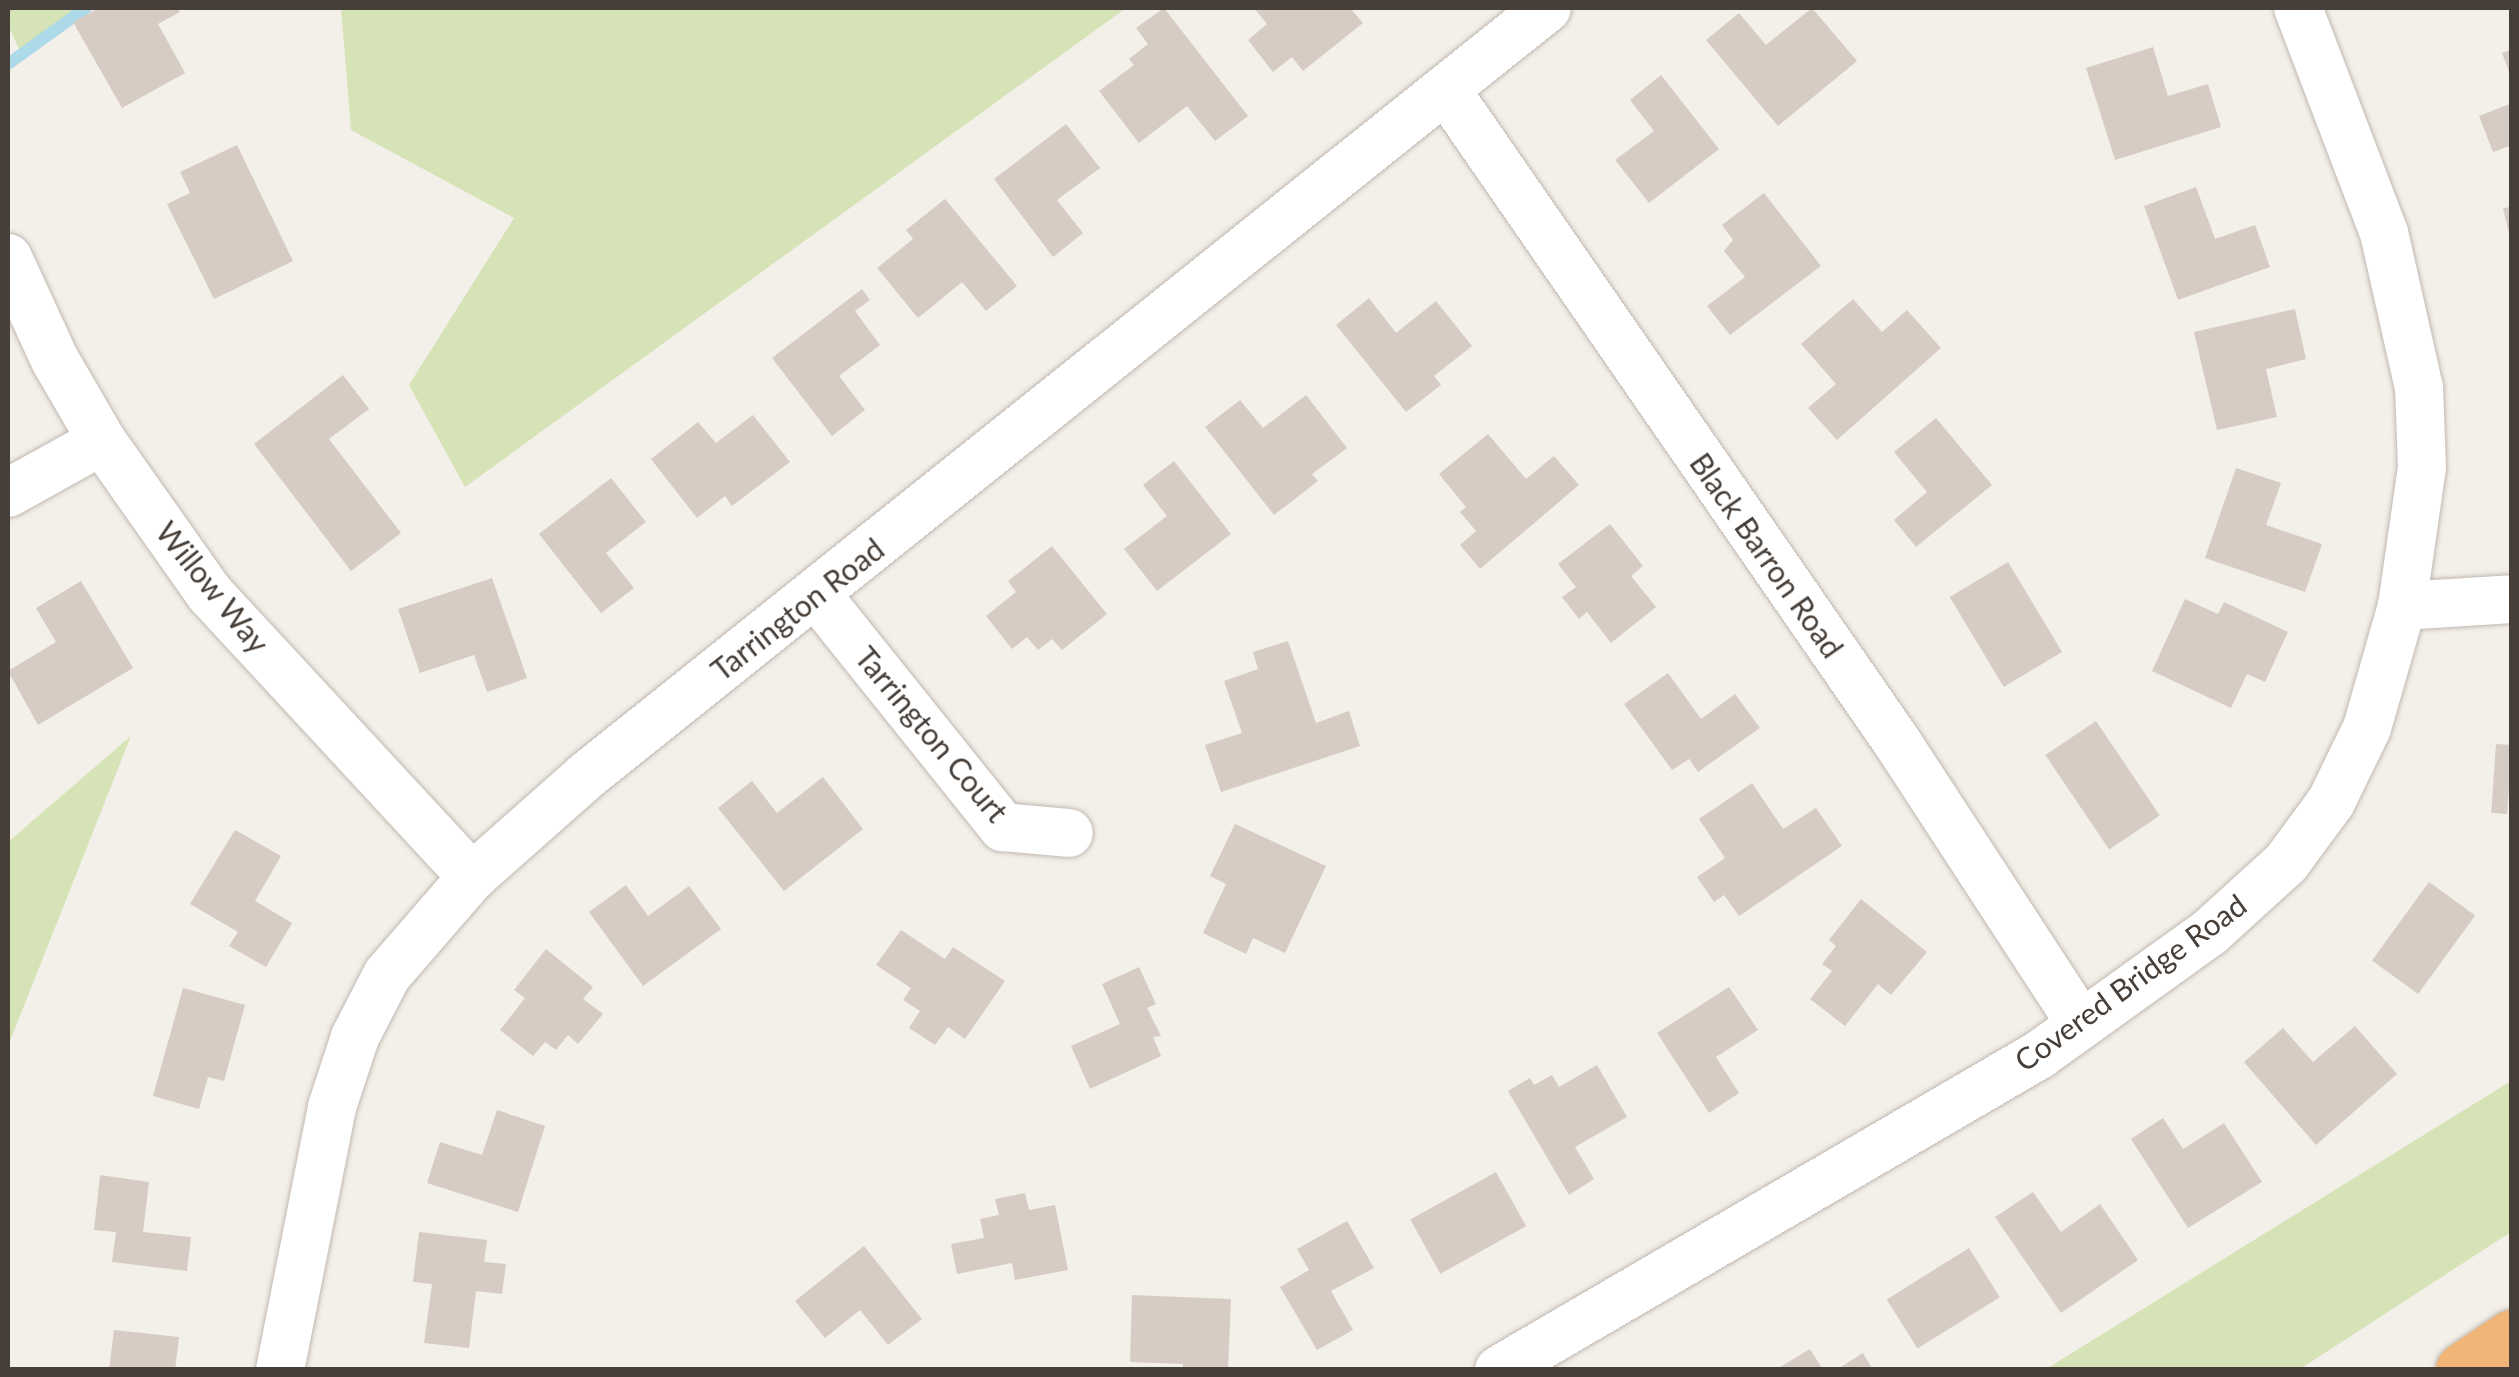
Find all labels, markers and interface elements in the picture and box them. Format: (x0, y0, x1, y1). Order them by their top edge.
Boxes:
street label: Black Barron Road (1683, 446, 1851, 664)
street label: Willow Way (149, 514, 277, 660)
street label: Tarrington Road (703, 530, 891, 688)
street label: Tarrington Court (848, 639, 1016, 829)
street label: Covered Bridge Road (2007, 886, 2253, 1078)

